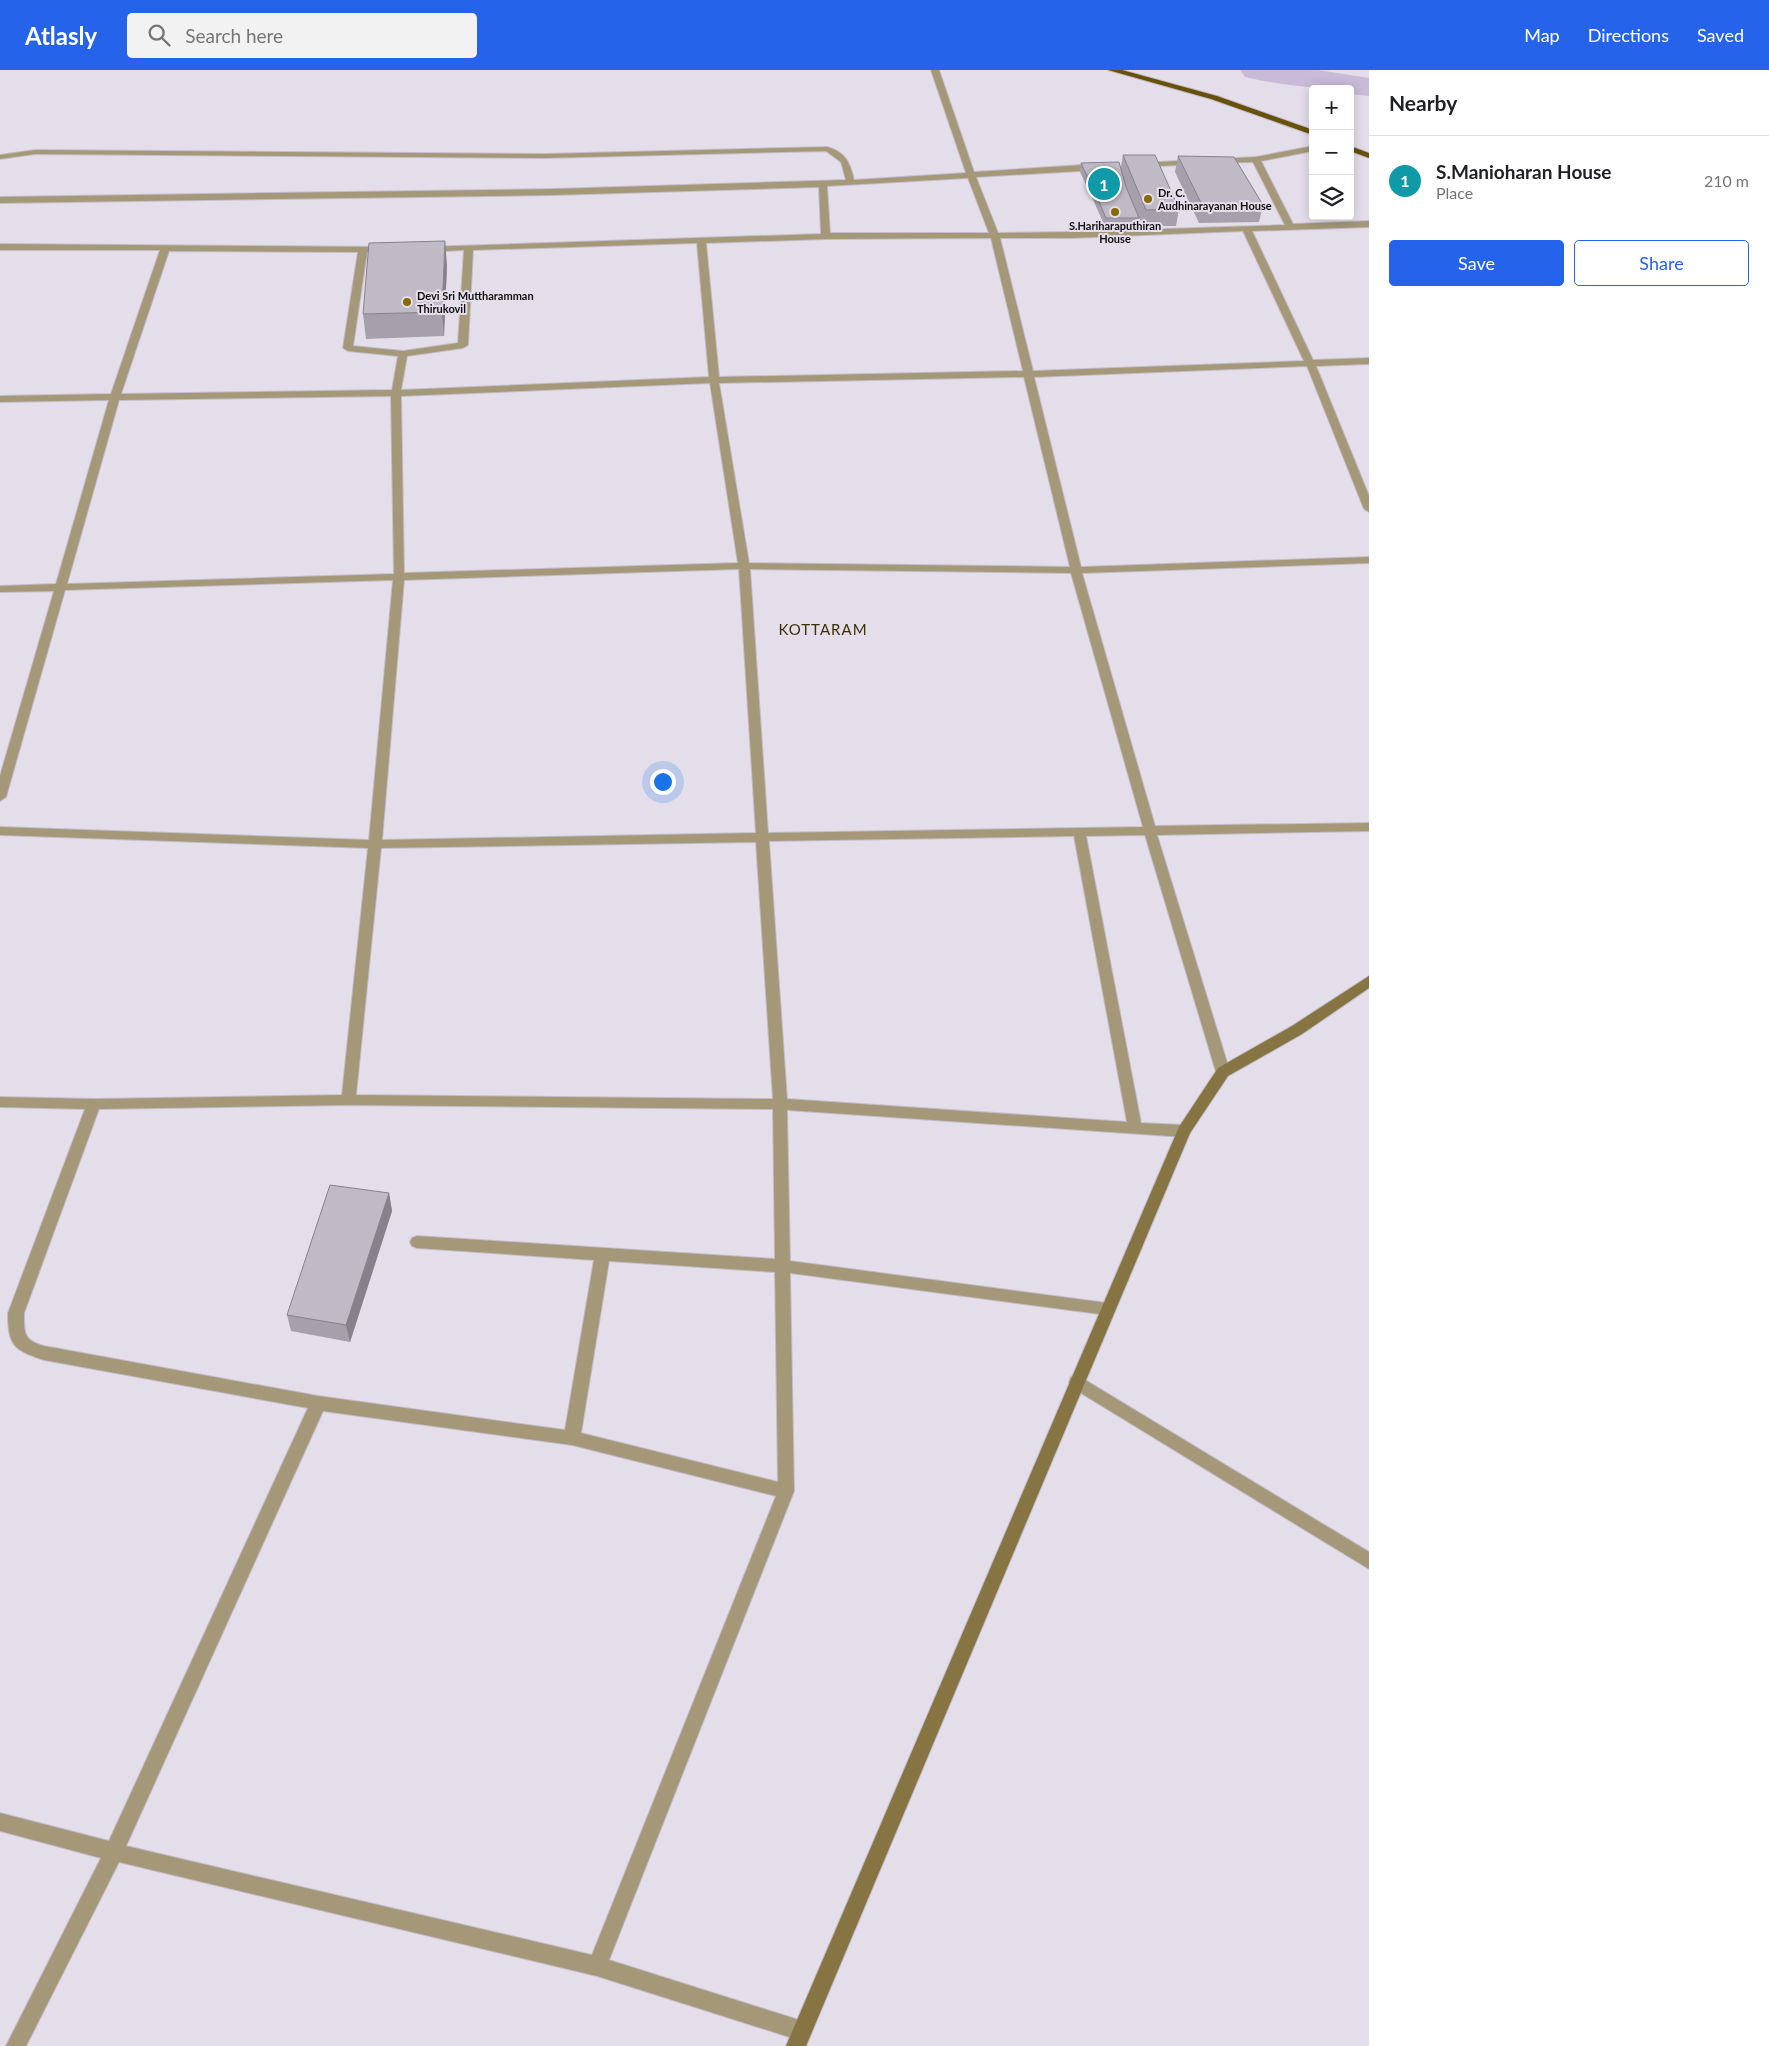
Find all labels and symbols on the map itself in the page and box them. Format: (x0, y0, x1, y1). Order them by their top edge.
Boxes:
pin: 1 (1088, 165, 1120, 203)
place label: Dr. C. Audhinarayanan House (1157, 186, 1272, 212)
marker: Dr. C. Audhinarayanan House (1142, 193, 1154, 205)
marker: S.Hariharaputhiran House (1109, 206, 1121, 218)
place label: S.Hariharaputhiran House (1069, 219, 1161, 245)
place label: Devi Sri Muttharamman Thirukovil (417, 289, 534, 315)
marker: Devi Sri Muttharamman Thirukovil (401, 296, 413, 308)
district label: KOTTARAM (778, 620, 868, 638)
your location (650, 769, 676, 795)

